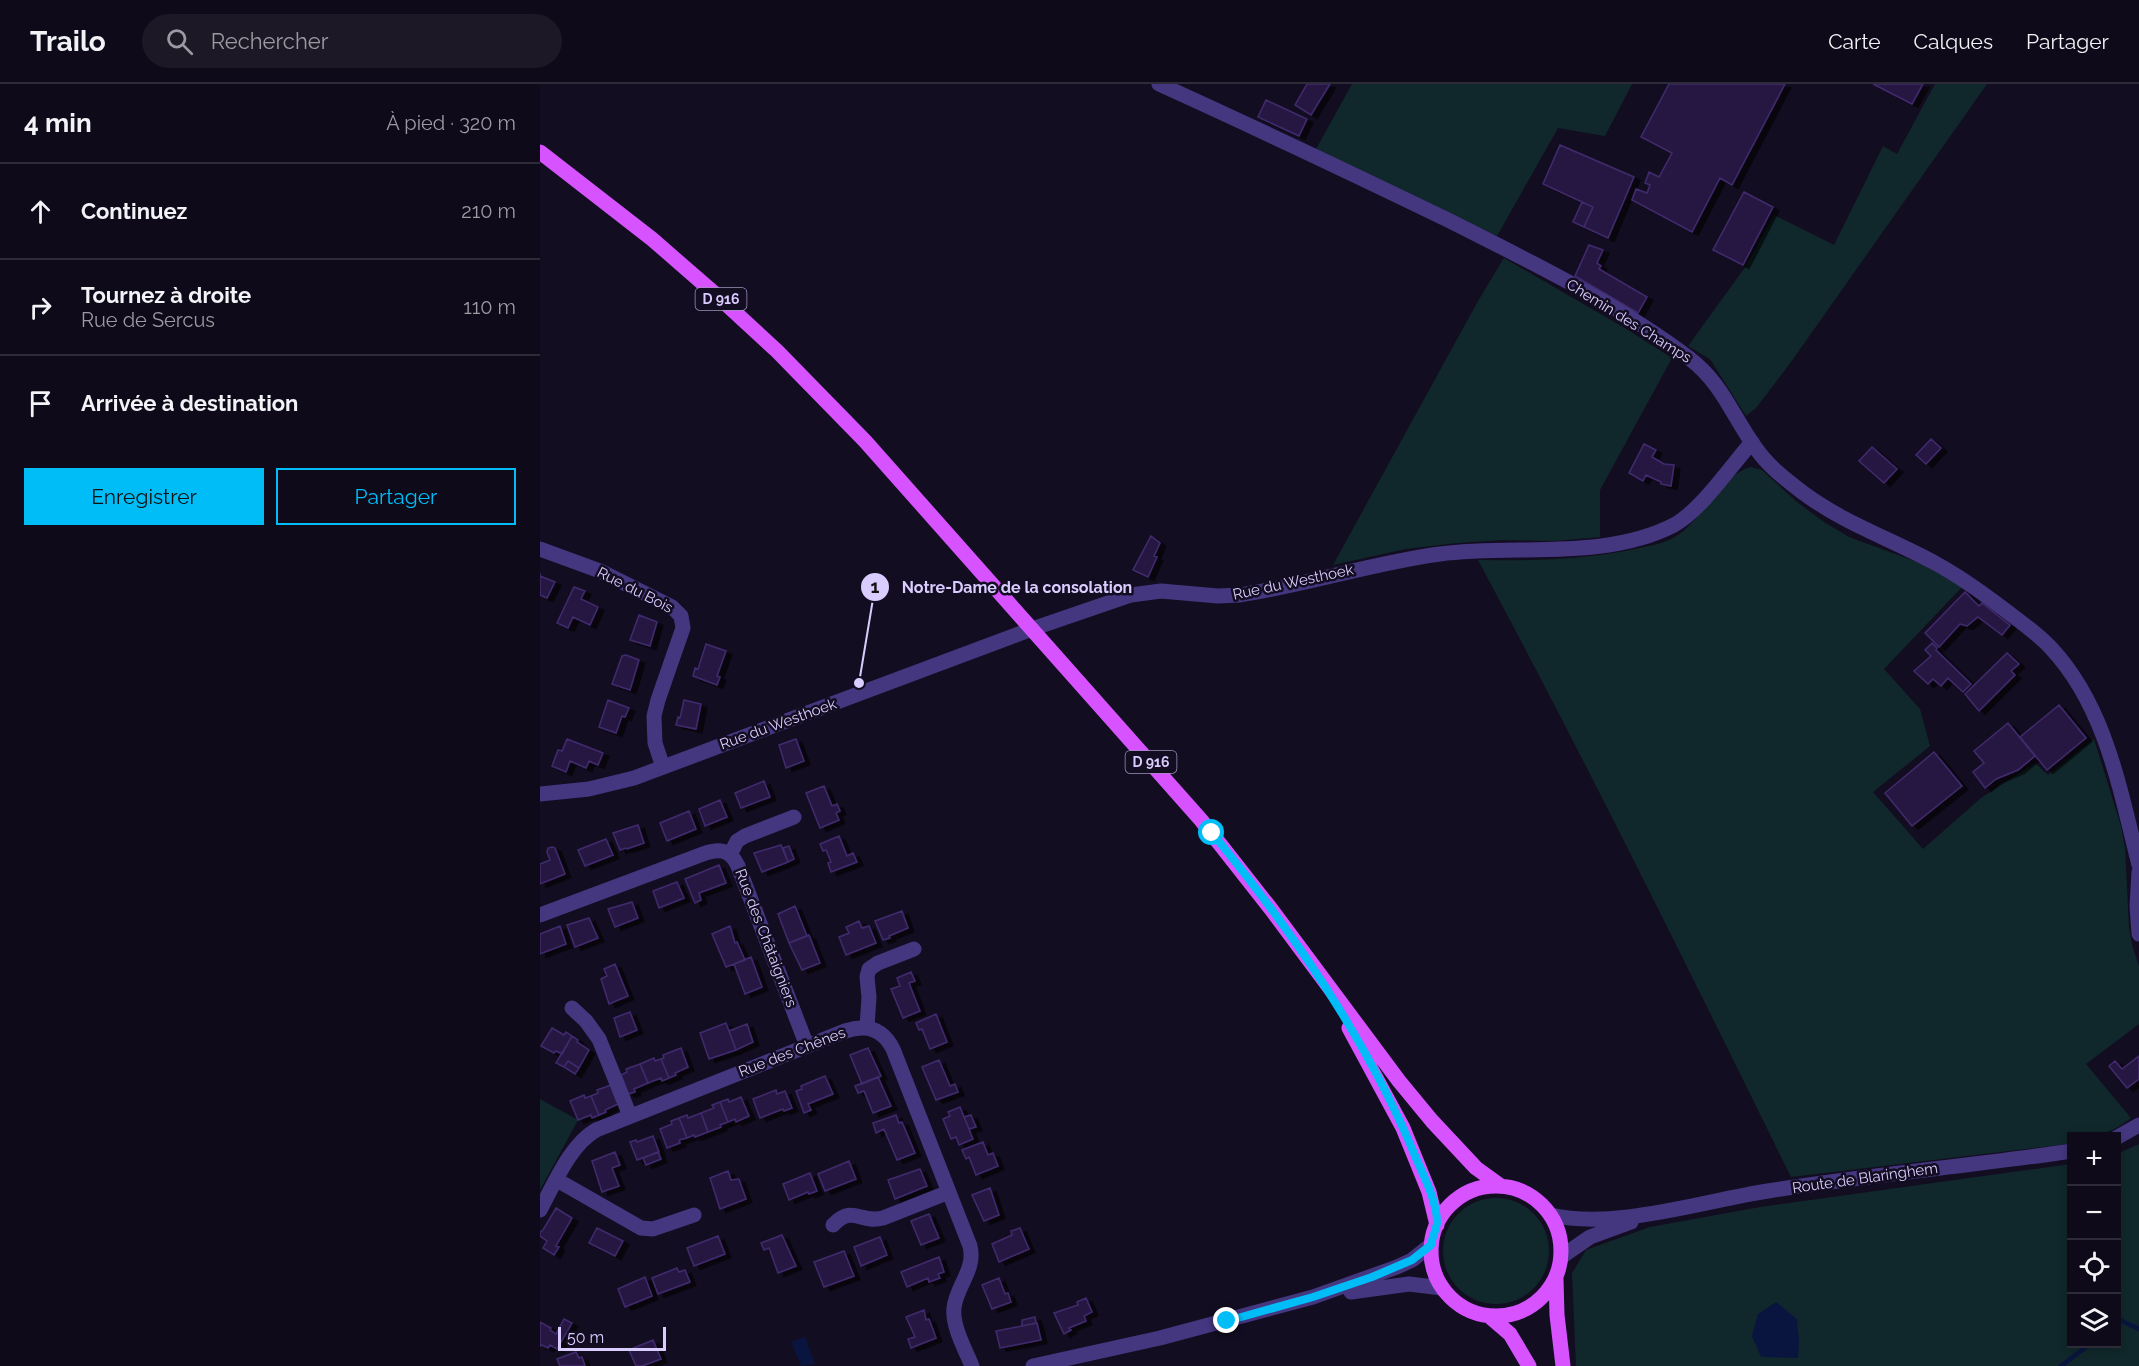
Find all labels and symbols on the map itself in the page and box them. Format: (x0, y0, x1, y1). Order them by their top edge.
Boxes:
street label: Chemin des Champs (1563, 275, 1695, 367)
road number: D 916 (696, 288, 747, 310)
street label: Rue du Westhoek (1231, 560, 1355, 604)
street label: Rue du Bois (594, 563, 676, 617)
callout: Notre-Dame de la consolation (860, 570, 1145, 604)
text: 1 (871, 576, 880, 597)
text: Notre-Dame de la consolation (902, 578, 1132, 597)
street label: Rue du Westhoek (717, 694, 839, 753)
road number: D 916 (1126, 751, 1176, 773)
route start (1198, 819, 1224, 845)
street label: Rue des Châtaigniers (731, 866, 801, 1010)
street label: Rue des Chênes (736, 1023, 848, 1081)
street label: Route de Blaringhem (1791, 1159, 1939, 1197)
route end (1213, 1307, 1239, 1333)
scale bar (558, 1324, 666, 1352)

